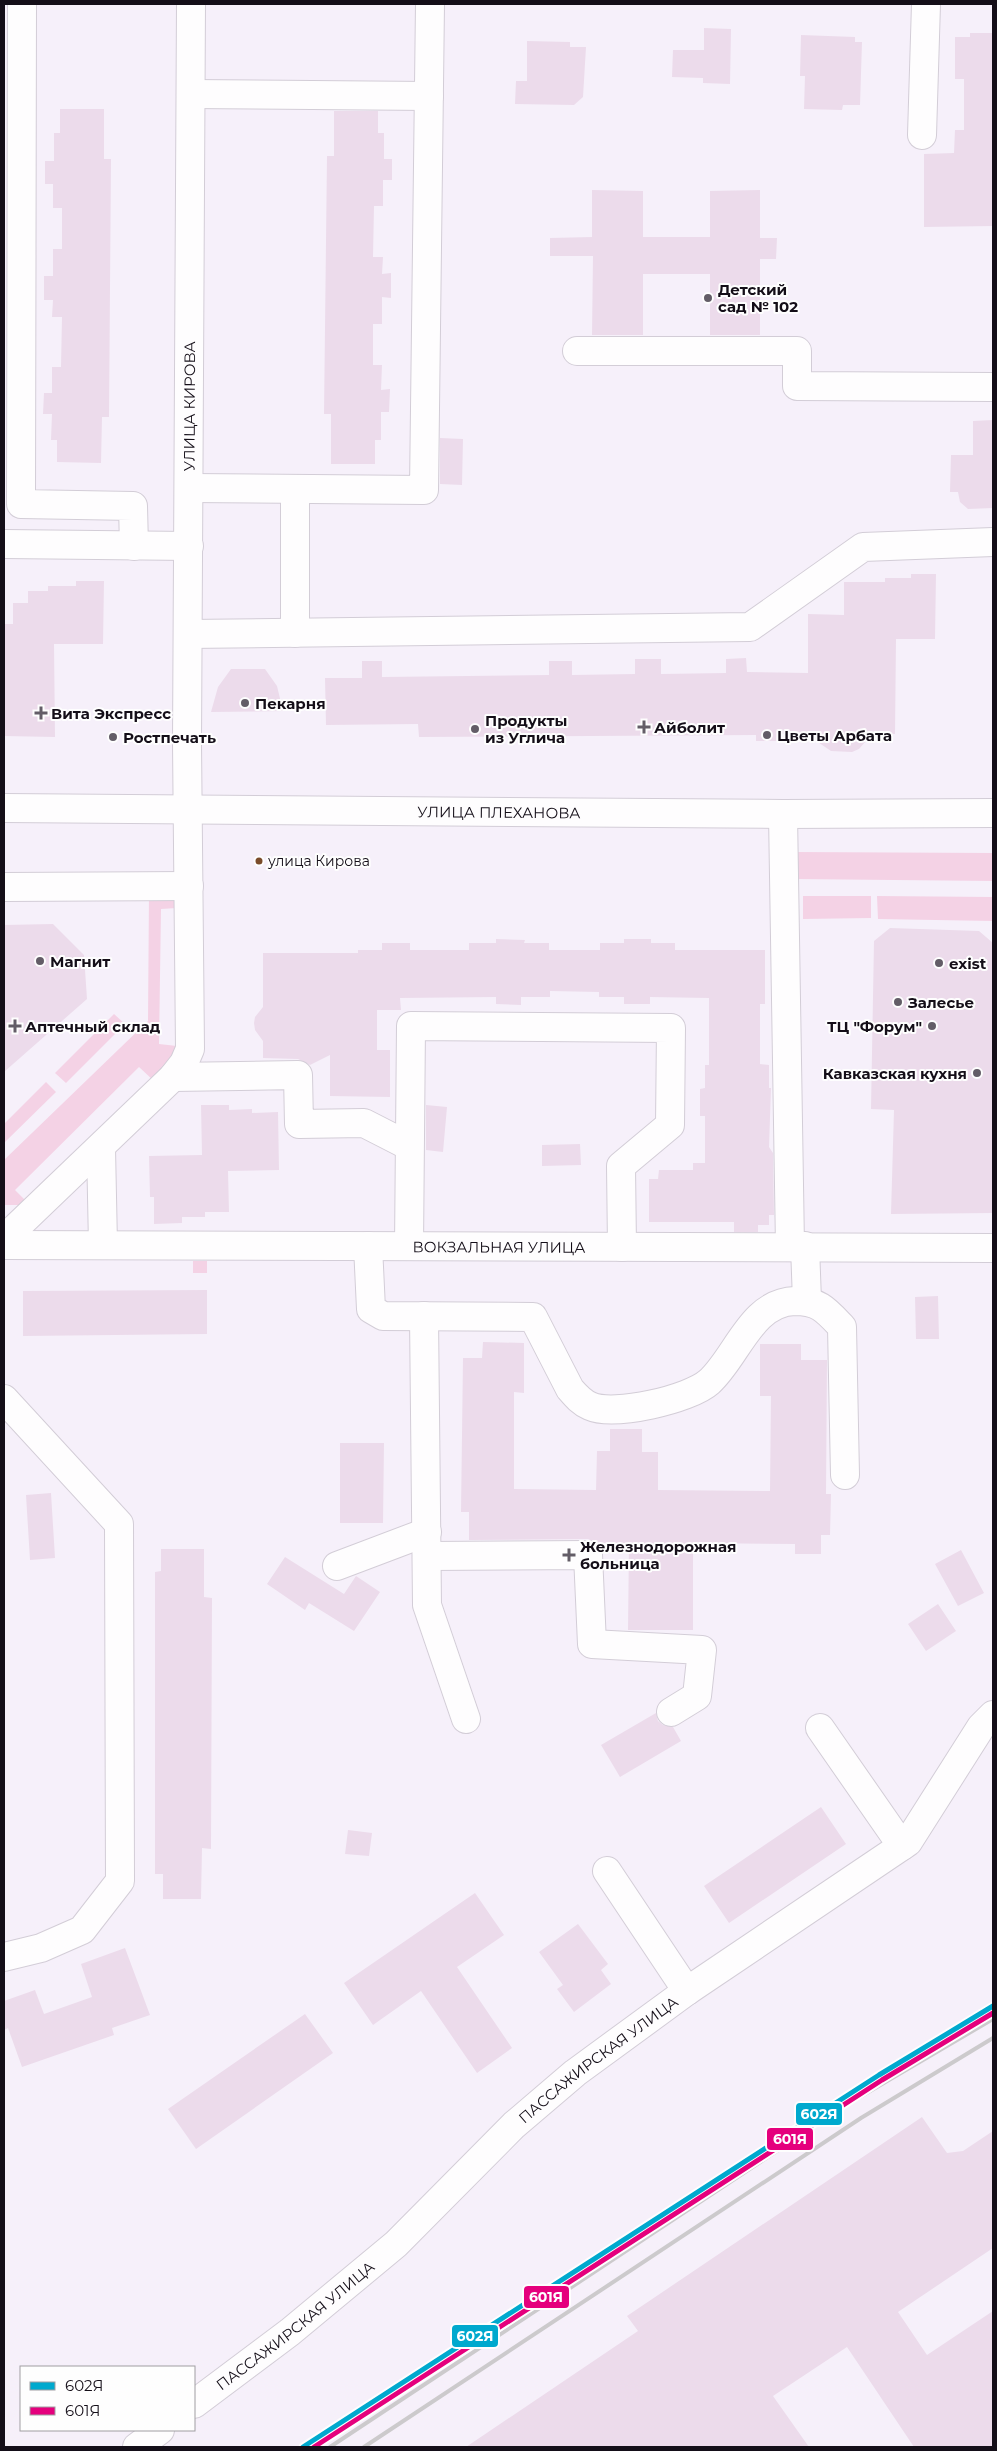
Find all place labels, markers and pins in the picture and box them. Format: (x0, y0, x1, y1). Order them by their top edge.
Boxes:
place label: Детский сад № 102 (718, 280, 798, 316)
marker: Детский сад № 102 (702, 292, 714, 304)
place label: Пекарня (255, 694, 326, 713)
marker: Пекарня (239, 697, 251, 709)
place label: Вита Экспресс (51, 704, 171, 723)
marker: Вита Экспресс (35, 707, 47, 719)
place label: Продукты из Углича (485, 711, 567, 747)
place label: Айболит (654, 718, 725, 737)
marker: Айболит (638, 721, 650, 733)
marker: Продукты из Углича (469, 723, 481, 735)
place label: Цветы Арбата (777, 726, 892, 745)
place label: Ростпечать (123, 728, 216, 747)
marker: Цветы Арбата (761, 729, 773, 741)
marker: Ростпечать (107, 731, 119, 743)
place label: улица Кирова (267, 852, 370, 870)
marker: улица Кирова (254, 856, 264, 866)
place label: Магнит (50, 952, 110, 971)
place label: exist (949, 954, 987, 973)
marker: Магнит (34, 955, 46, 967)
marker: exist (933, 957, 945, 969)
place label: Залесье (907, 993, 974, 1012)
marker: Залесье (892, 996, 904, 1008)
place label: Аптечный склад (25, 1017, 161, 1036)
place label: ТЦ "Форум" (827, 1017, 922, 1036)
marker: Аптечный склад (9, 1020, 21, 1032)
marker: ТЦ "Форум" (926, 1020, 938, 1032)
place label: Кавказская кухня (823, 1064, 967, 1083)
marker: Кавказская кухня (971, 1067, 983, 1079)
place label: Железнодорожная больница (580, 1537, 736, 1573)
marker: Железнодорожная больница (562, 1548, 576, 1562)

